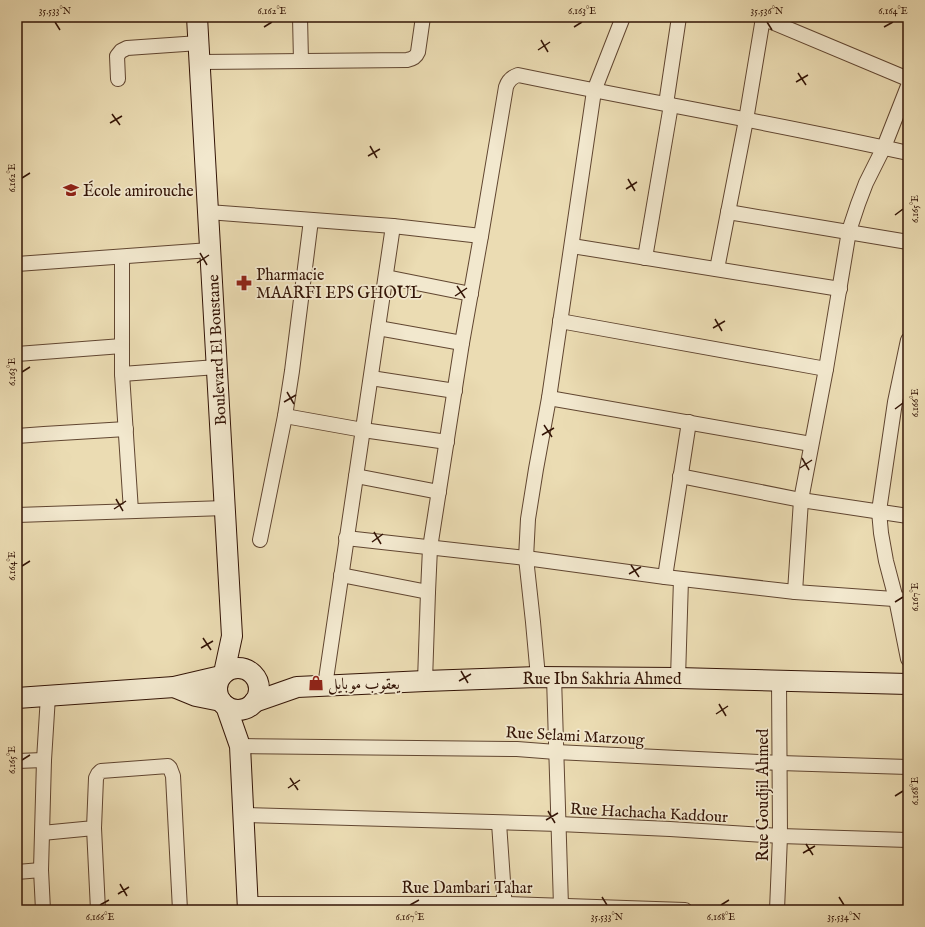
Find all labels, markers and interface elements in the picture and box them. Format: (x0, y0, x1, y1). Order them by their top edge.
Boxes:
text: 35.533°N (39, 5, 72, 18)
text: 6.162°E (257, 5, 287, 18)
text: 6.163°E (568, 5, 596, 18)
text: 35.536°N (751, 5, 784, 18)
text: 6.164°E (878, 5, 908, 18)
text: 6.162°E (6, 163, 19, 193)
place label: École amirouche (83, 180, 194, 202)
school or university icon: École amirouche (62, 181, 80, 199)
text: 6.165°E (909, 195, 922, 223)
place label: Pharmacie MAARFI EPS GHOUL (256, 266, 422, 304)
street label: Boulevard El Boustane (204, 274, 232, 426)
pharmacy icon: Pharmacie MAARFI EPS GHOUL (235, 274, 253, 292)
text: 6.163°E (6, 358, 19, 386)
text: 6.166°E (909, 389, 922, 417)
text: 6.164°E (6, 551, 19, 581)
text: 6.167°E (909, 582, 922, 612)
street label: Rue Ibn Sakhria Ahmed (523, 670, 682, 690)
shop icon: يعقوب موبايل (307, 674, 325, 692)
place label: يعقوب موبايل (328, 675, 401, 695)
street label: Rue Selami Marzoug (505, 723, 645, 751)
street label: Rue Goudjil Ahmed (754, 728, 774, 861)
text: 6.165°E (6, 746, 19, 774)
text: 6.168°E (909, 777, 922, 805)
street label: Rue Hachacha Kaddour (569, 800, 729, 828)
street label: Rue Dambari Tahar (401, 879, 533, 899)
text: 6.166°E (86, 911, 114, 924)
text: 6.167°E (395, 911, 425, 924)
text: 35.533°N (591, 911, 624, 924)
text: 6.168°E (707, 911, 735, 924)
text: 35.534°N (827, 911, 861, 924)

